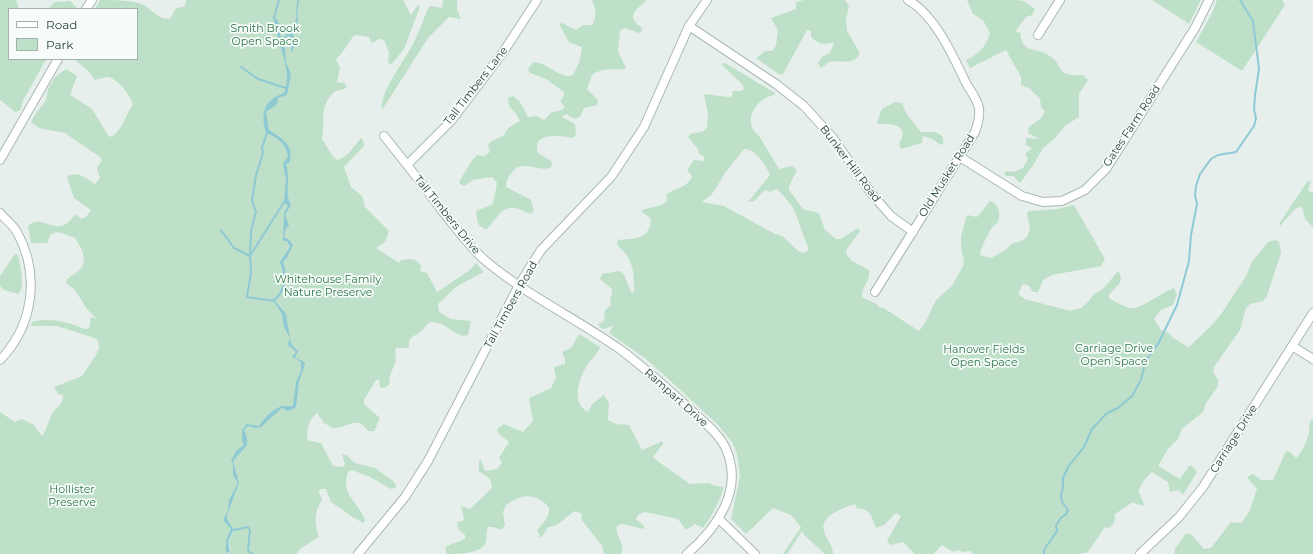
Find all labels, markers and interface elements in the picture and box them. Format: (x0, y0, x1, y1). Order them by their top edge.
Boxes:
legend (8, 8, 138, 60)
text: Road (46, 17, 77, 32)
park label: Smith Brook Open Space (230, 22, 300, 48)
text: Park (46, 37, 73, 52)
street label: Tall Timbers Lane (441, 44, 511, 128)
street label: Gates Farm Road (1101, 83, 1163, 169)
street label: Bunker Hill Road (817, 123, 883, 205)
street label: Old Musket Road (916, 132, 978, 220)
street label: Tall Timbers Drive (411, 173, 483, 257)
street label: Tall Timbers Road (482, 259, 540, 351)
park label: Whitehouse Family Nature Preserve (275, 273, 381, 299)
park label: Carriage Drive Open Space (1075, 342, 1153, 368)
park label: Hanover Fields Open Space (943, 343, 1025, 369)
street label: Rampart Drive (642, 366, 710, 430)
street label: Carriage Drive (1208, 402, 1260, 476)
park label: Hollister Preserve (48, 483, 96, 509)

